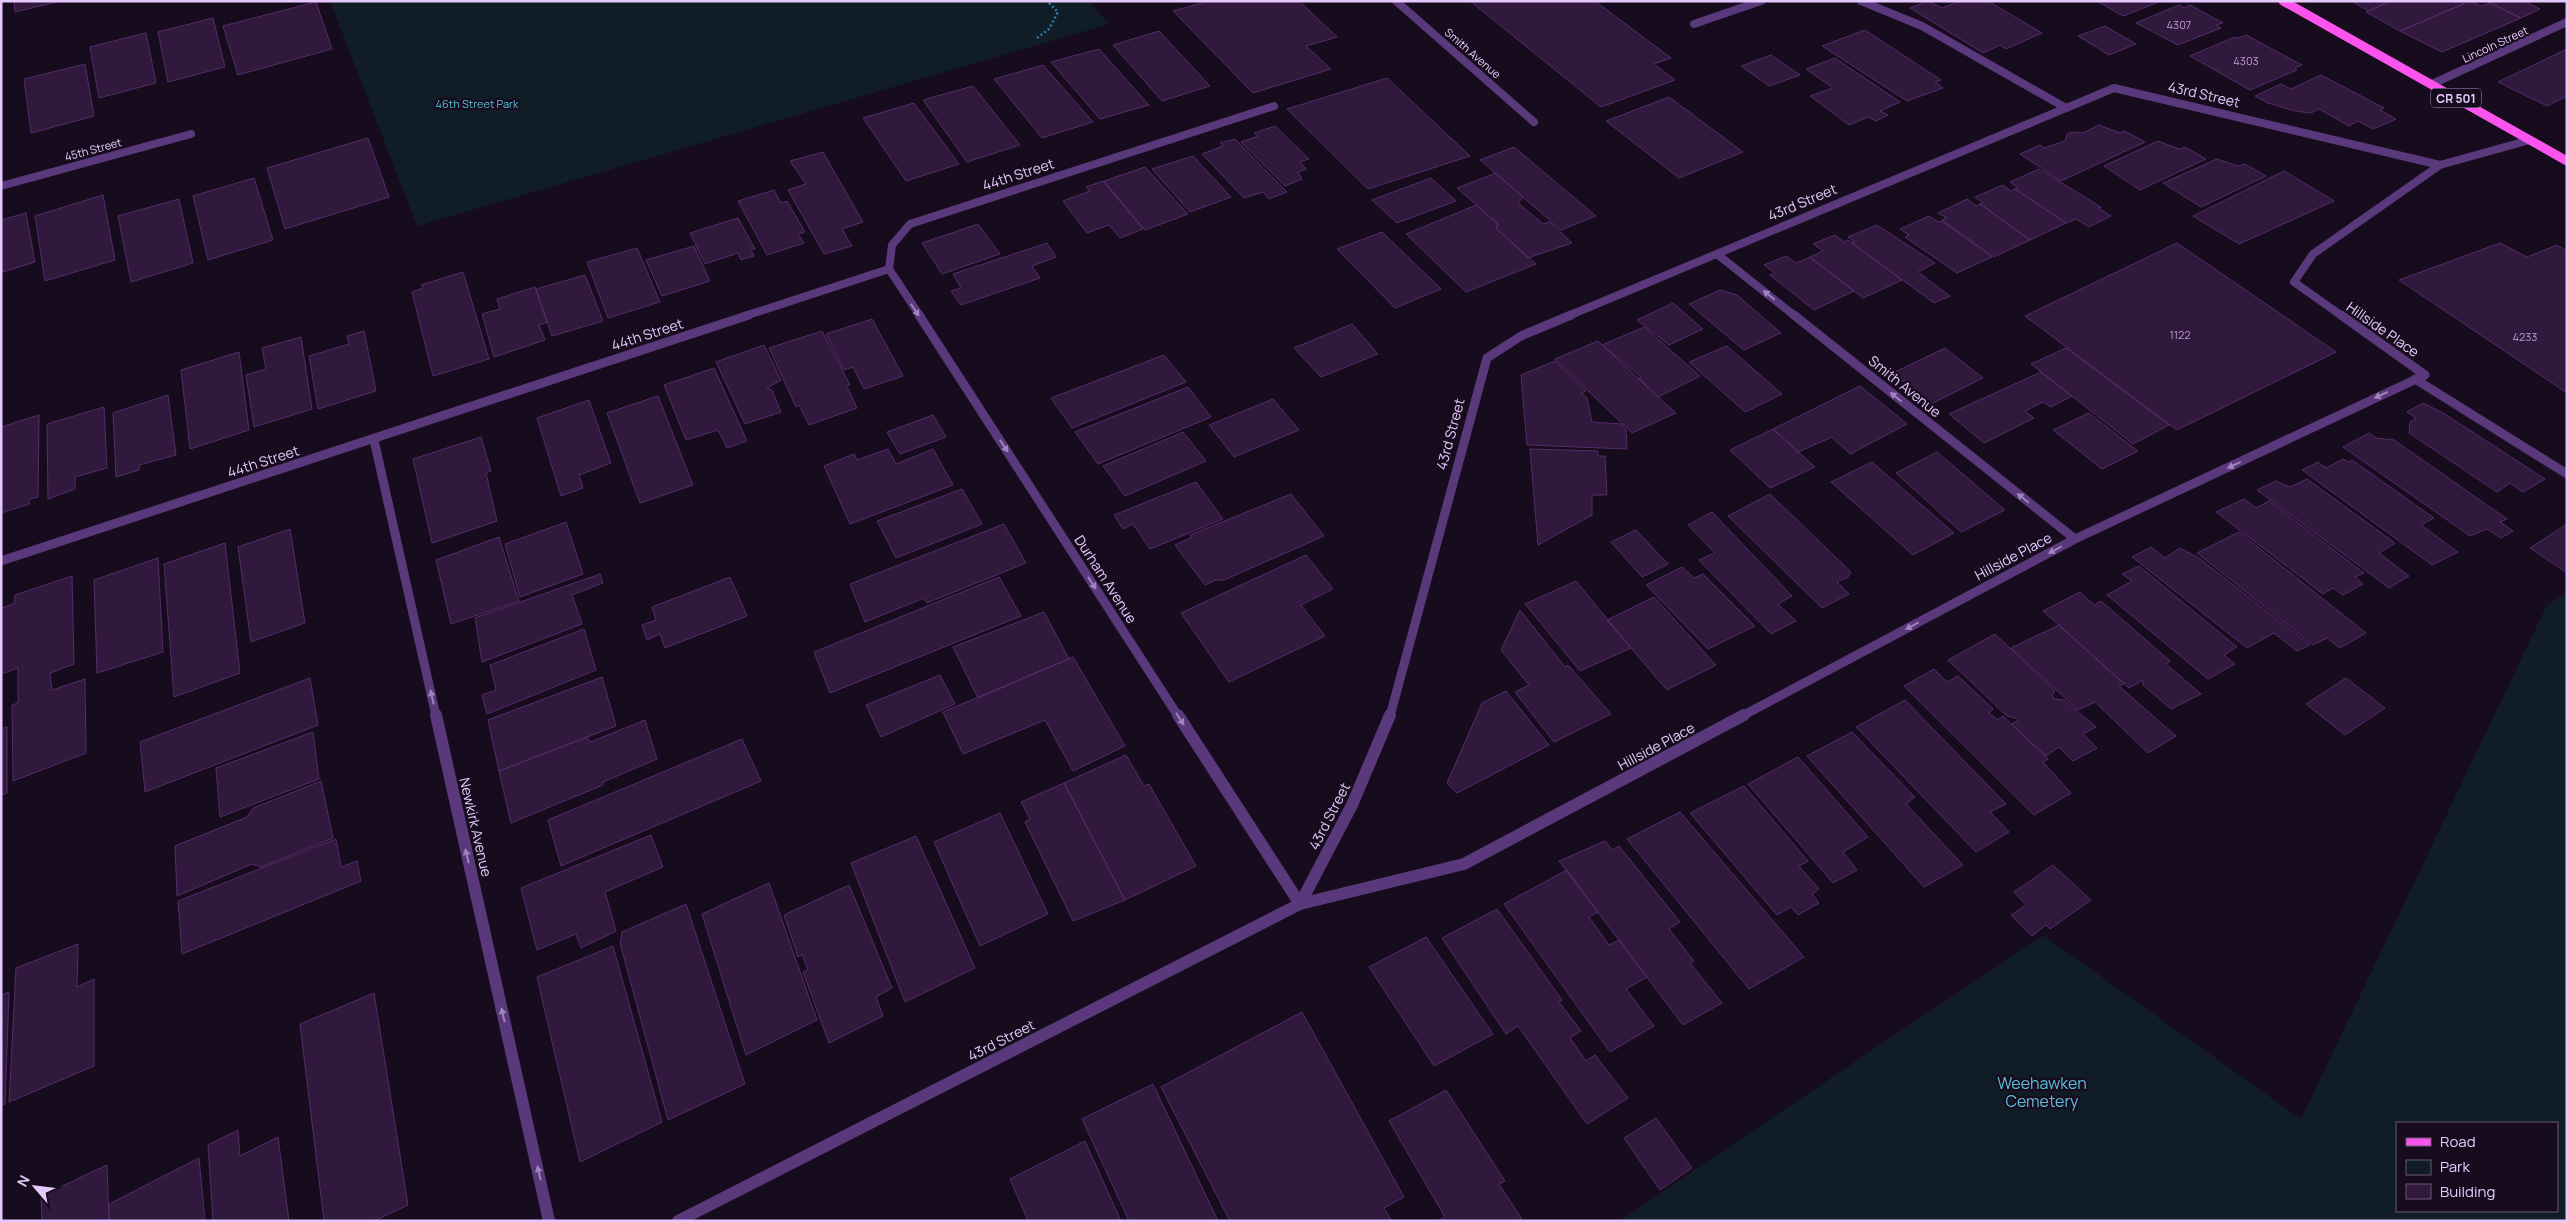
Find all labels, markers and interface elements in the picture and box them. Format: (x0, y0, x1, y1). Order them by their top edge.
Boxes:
house number: 4307 (2167, 17, 2191, 32)
street label: Lincoln Street (2460, 22, 2530, 66)
street label: Smith Avenue (1442, 25, 1505, 82)
house number: 4303 (2233, 53, 2259, 68)
street label: 43rd Street (2166, 77, 2242, 112)
road number: CR 501 (2431, 89, 2481, 108)
park label: 46th Street Park (436, 96, 519, 111)
street label: 45th Street (63, 134, 123, 164)
street label: 44th Street (980, 153, 1057, 195)
street label: 43rd Street (1765, 179, 1840, 225)
one-way arrow (1763, 290, 1776, 301)
street label: Hillside Place (2343, 297, 2423, 361)
one-way arrow (911, 303, 920, 316)
street label: 44th Street (609, 313, 686, 355)
house number: 1122 (2169, 327, 2191, 342)
house number: 4233 (2513, 329, 2537, 344)
street label: Smith Avenue (1865, 351, 1945, 421)
one-way arrow (1890, 391, 1903, 402)
one-way arrow (2374, 392, 2388, 400)
street label: 43rd Street (1431, 396, 1469, 472)
one-way arrow (999, 439, 1008, 453)
street label: 44th Street (225, 440, 302, 482)
one-way arrow (2227, 461, 2241, 469)
one-way arrow (2017, 492, 2030, 503)
street label: Hillside Place (1971, 528, 2055, 584)
street label: Durham Avenue (1070, 531, 1142, 627)
one-way arrow (2049, 545, 2062, 554)
one-way arrow (1087, 576, 1097, 589)
one-way arrow (1905, 622, 1919, 630)
one-way arrow (428, 690, 436, 705)
one-way arrow (1175, 712, 1185, 726)
street label: Hillside Place (1614, 718, 1698, 774)
street label: Newkirk Avenue (455, 776, 497, 878)
street label: 43rd Street (1304, 779, 1354, 853)
one-way arrow (463, 848, 471, 864)
one-way arrow (499, 1007, 507, 1022)
street label: 43rd Street (964, 1015, 1038, 1065)
park label: Weehawken Cemetery (1997, 1072, 2087, 1112)
legend (2396, 1122, 2558, 1212)
text: Road (2440, 1131, 2476, 1152)
text: Park (2440, 1156, 2470, 1177)
north arrow (10, 1162, 60, 1212)
one-way arrow (534, 1165, 542, 1181)
text: N (12, 1172, 34, 1190)
text: Building (2440, 1181, 2495, 1202)

